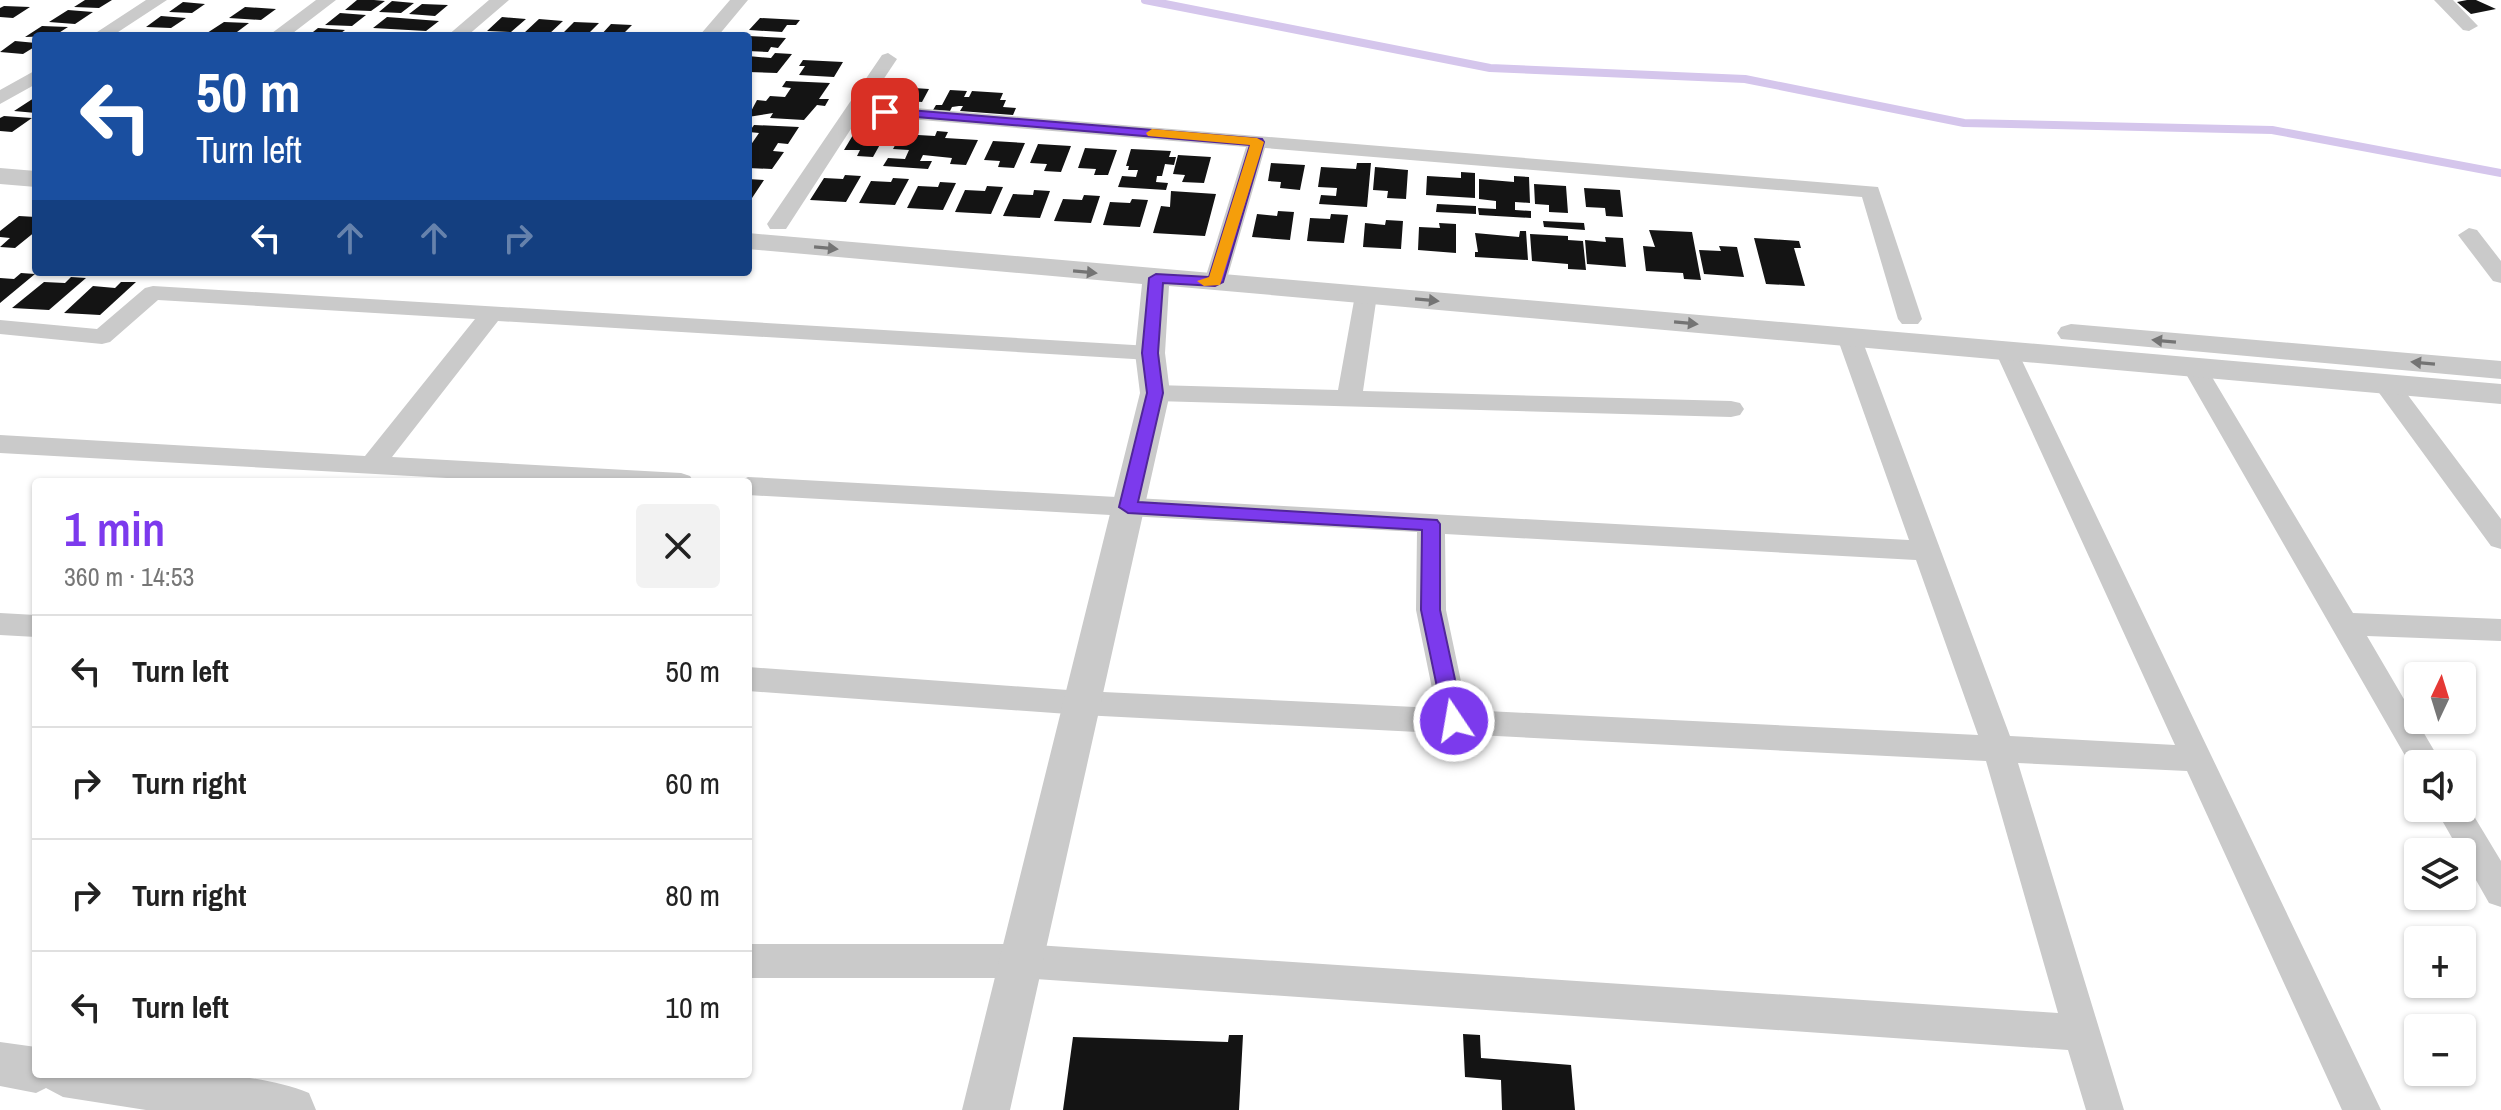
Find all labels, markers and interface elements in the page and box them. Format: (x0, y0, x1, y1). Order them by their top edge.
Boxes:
text: 50 m (196, 54, 301, 129)
icon: left (64, 64, 168, 168)
pin (851, 78, 919, 146)
icon: arrive (863, 90, 907, 134)
text: Turn left (196, 126, 302, 174)
icon: left (244, 216, 288, 260)
icon: ahead (328, 216, 372, 260)
icon: ahead (412, 216, 456, 260)
icon: right (496, 216, 540, 260)
one-way arrow (814, 242, 839, 255)
one-way arrow (1073, 265, 1098, 278)
one-way arrow (1415, 294, 1440, 307)
one-way arrow (1674, 317, 1699, 330)
one-way arrow (2151, 334, 2176, 347)
one-way arrow (2410, 356, 2435, 369)
text: 1 min (64, 496, 165, 561)
button: close (636, 504, 720, 588)
text: 360 m · 14:53 (64, 559, 194, 594)
icon: left (64, 649, 108, 693)
text: Turn left (132, 651, 229, 691)
text: 50 m (665, 651, 720, 691)
north arrow (2404, 662, 2476, 734)
map controls (2404, 662, 2476, 1086)
position arrow (1412, 679, 1496, 763)
button: sound (2404, 750, 2476, 822)
icon: right (64, 761, 108, 805)
text: Turn right (132, 763, 246, 803)
text: 60 m (665, 763, 720, 803)
button: layers (2404, 838, 2476, 910)
icon: right (64, 873, 108, 917)
text: Turn right (132, 875, 246, 915)
text: 80 m (665, 875, 720, 915)
button: + (2404, 926, 2476, 998)
icon: left (64, 985, 108, 1029)
text: Turn left (132, 987, 229, 1027)
text: 10 m (665, 987, 720, 1027)
button: − (2404, 1014, 2476, 1086)

